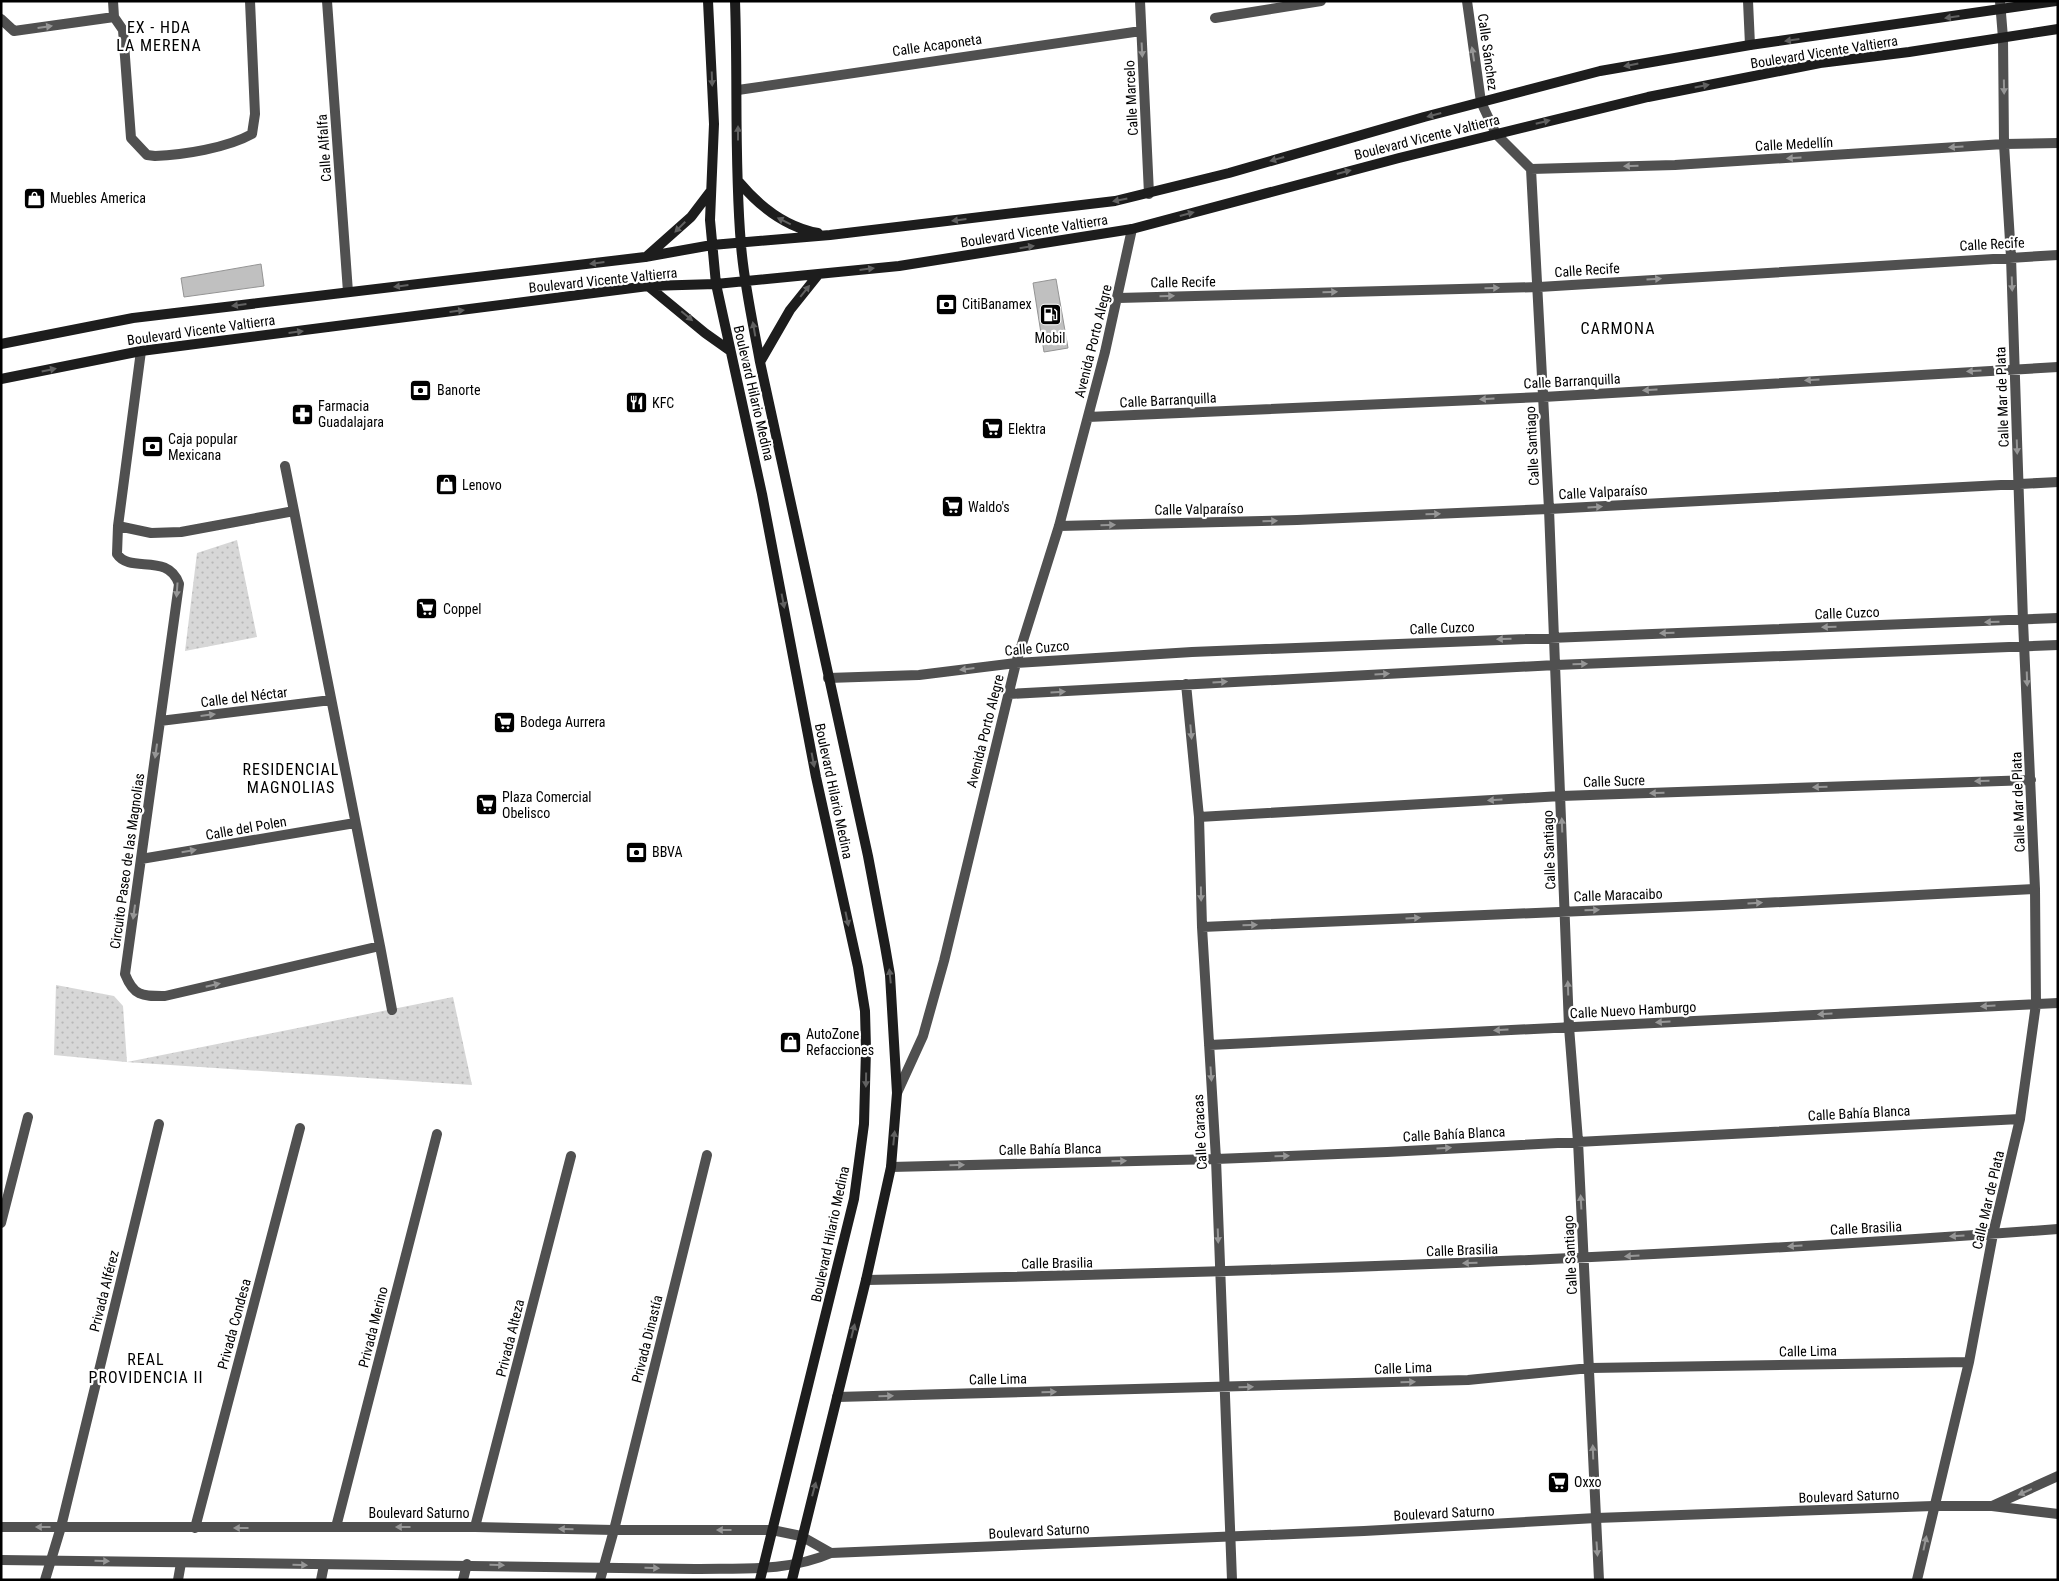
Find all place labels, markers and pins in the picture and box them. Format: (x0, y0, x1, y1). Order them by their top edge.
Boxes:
shop icon: Muebles America (22, 186, 46, 210)
place label: Muebles America (50, 190, 146, 206)
bank icon: CitiBanamex (934, 292, 958, 316)
place label: CitiBanamex (962, 296, 1032, 312)
fuel station icon: Mobil (1038, 303, 1062, 327)
place label: Mobil (1035, 330, 1065, 346)
bank icon: Banorte (409, 378, 433, 402)
place label: Banorte (437, 382, 481, 398)
restaurant icon: KFC (624, 391, 648, 415)
place label: KFC (652, 395, 674, 411)
place label: Farmacia Guadalajara (318, 398, 384, 430)
pharmacy icon: Farmacia Guadalajara (290, 402, 314, 426)
supermarket icon: Elektra (980, 417, 1004, 441)
place label: Elektra (1008, 421, 1046, 437)
place label: Caja popular Mexicana (168, 431, 238, 463)
bank icon: Caja popular Mexicana (140, 435, 164, 459)
shop icon: Lenovo (434, 473, 458, 497)
place label: Lenovo (462, 477, 502, 493)
supermarket icon: Waldo's (940, 495, 964, 519)
place label: Waldo's (968, 499, 1010, 515)
supermarket icon: Coppel (415, 597, 439, 621)
place label: Coppel (443, 601, 482, 617)
supermarket icon: Bodega Aurrera (492, 710, 516, 734)
place label: Bodega Aurrera (520, 714, 605, 730)
place label: Plaza Comercial Obelisco (502, 789, 592, 821)
supermarket icon: Plaza Comercial Obelisco (474, 793, 498, 817)
bank icon: BBVA (624, 840, 648, 864)
place label: BBVA (652, 844, 683, 860)
place label: AutoZone Refacciones (806, 1026, 874, 1058)
shop icon: AutoZone Refacciones (778, 1030, 802, 1054)
supermarket icon: Oxxo (1546, 1470, 1570, 1494)
place label: Oxxo (1574, 1474, 1602, 1490)

